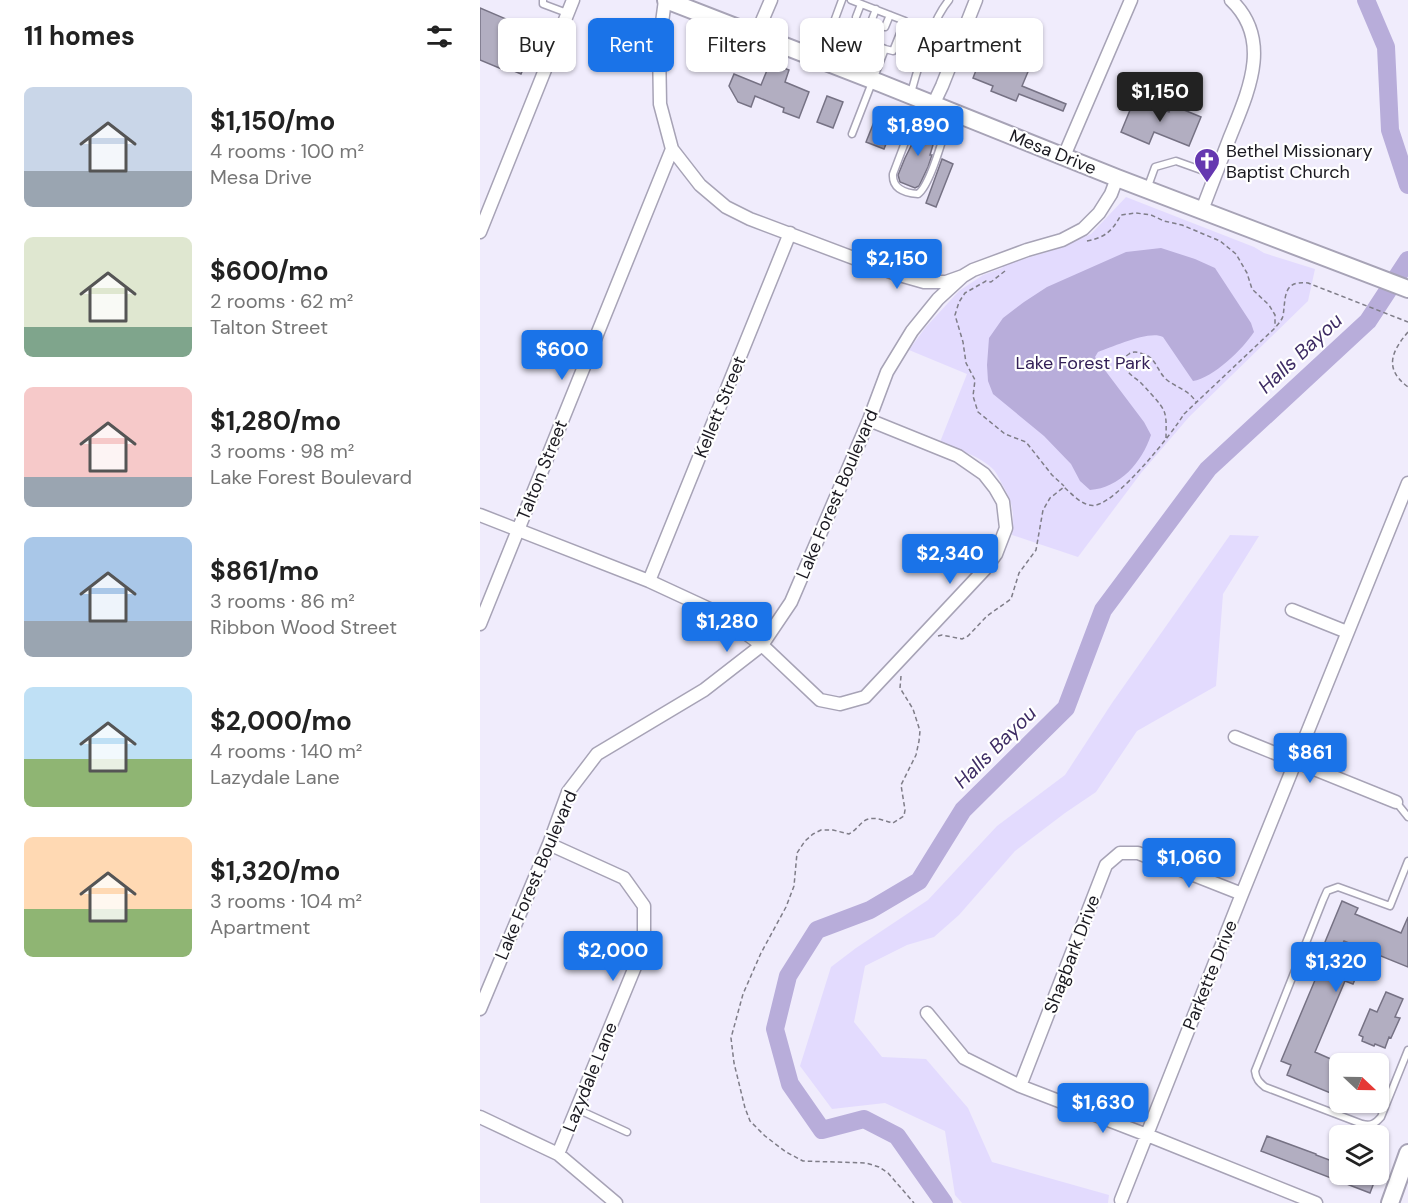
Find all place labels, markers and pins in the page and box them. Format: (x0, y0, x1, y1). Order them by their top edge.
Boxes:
pin: $1,150 (1111, 72, 1209, 123)
pin: $1,890 (869, 106, 967, 157)
place label: Bethel Missionary Baptist Church (1226, 139, 1373, 184)
church icon: Bethel Missionary Baptist Church (1192, 146, 1222, 184)
pin: $2,150 (848, 239, 946, 290)
pin: $600 (526, 330, 598, 381)
pin: $2,340 (901, 534, 999, 585)
pin: $1,280 (678, 602, 776, 653)
pin: $861 (1274, 733, 1346, 784)
pin: $1,060 (1140, 838, 1238, 889)
pin: $2,000 (564, 931, 662, 982)
pin: $1,320 (1287, 942, 1385, 993)
pin: $1,630 (1054, 1083, 1152, 1134)

